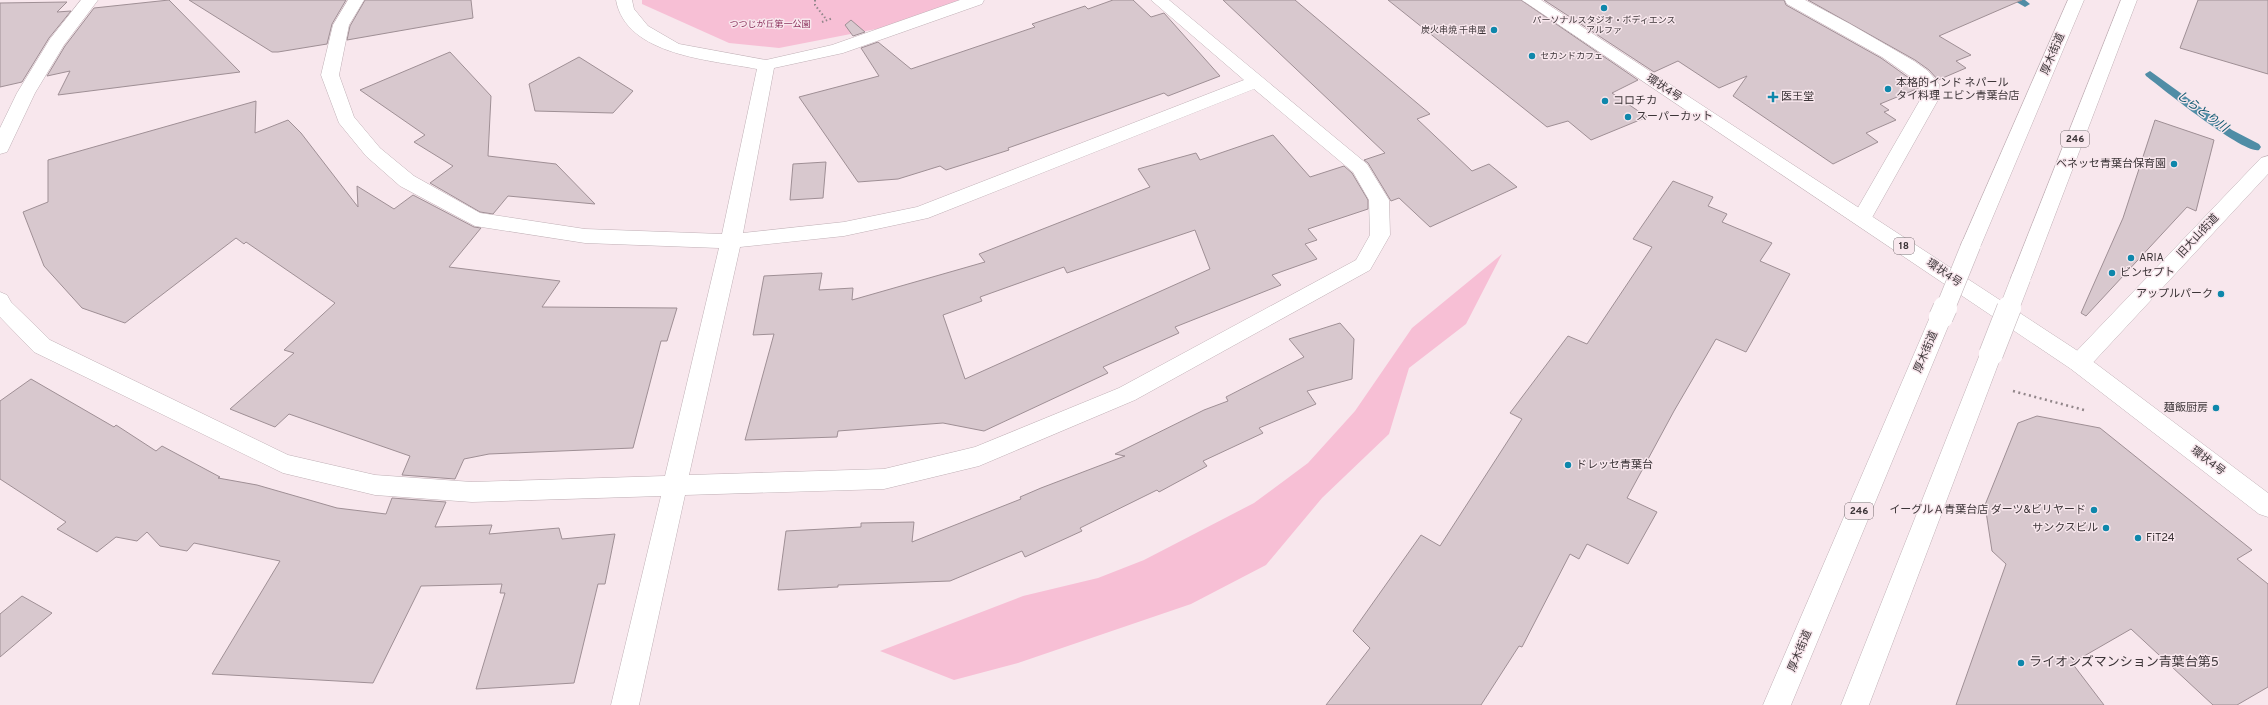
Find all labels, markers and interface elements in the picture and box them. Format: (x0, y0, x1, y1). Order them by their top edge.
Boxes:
marker: パーソナルスタジオ・ボディエンス アルファ (1599, 3, 1609, 13)
place label: パーソナルスタジオ・ボディエンス アルファ (1532, 15, 1676, 36)
park label: つつじが丘第一公園 (729, 19, 811, 30)
place label: 炭火串焼 千串屋 (1421, 25, 1486, 36)
marker: 炭火串焼 千串屋 (1489, 25, 1499, 35)
street label: 厚木街道 (2038, 31, 2068, 77)
marker: セカンドカフェ (1527, 51, 1537, 61)
place label: セカンドカフェ (1540, 51, 1603, 62)
street label: 環状4号 (1643, 71, 1685, 105)
place label: 本格的インド ネパール タイ料理 エビン青葉台店 (1896, 76, 2020, 103)
marker: 本格的インド ネパール タイ料理 エビン青葉台店 (1883, 84, 1893, 94)
water label: しらとり川 (2173, 88, 2233, 137)
place label: 医王堂 (1781, 90, 1814, 104)
marker: 医王堂 (1768, 92, 1778, 102)
place label: コロチカ (1613, 94, 1657, 108)
marker: コロチカ (1600, 96, 1610, 106)
place label: スーパーカット (1636, 110, 1713, 124)
marker: スーパーカット (1623, 112, 1633, 122)
road number: 246 (2061, 131, 2089, 147)
place label: ベネッセ青葉台保育園 (2056, 157, 2166, 171)
marker: ベネッセ青葉台保育園 (2169, 159, 2179, 169)
street label: 旧大山街道 (2174, 211, 2222, 261)
road number: 18 (1894, 238, 1914, 254)
place label: ARIA (2139, 251, 2164, 265)
marker: ARIA (2126, 253, 2136, 263)
street label: 環状4号 (1924, 256, 1964, 290)
place label: ビンセプト (2120, 266, 2175, 280)
marker: ビンセプト (2107, 268, 2117, 278)
place label: アップルパーク (2136, 287, 2213, 301)
marker: アップルパーク (2216, 289, 2226, 299)
street label: 厚木街道 (1911, 329, 1941, 375)
place label: 麺飯厨房 (2164, 401, 2208, 415)
marker: 麺飯厨房 (2211, 403, 2221, 413)
street label: 環状4号 (2188, 443, 2228, 479)
place label: ドレッセ青葉台 (1576, 458, 1653, 472)
marker: ドレッセ青葉台 (1563, 460, 1573, 470)
road number: 246 (1845, 503, 1873, 519)
place label: イーグルＡ青葉台店 ダーツ&ビリヤード (1889, 503, 2086, 517)
marker: イーグルＡ青葉台店 ダーツ&ビリヤード (2089, 505, 2099, 515)
place label: サンクスビル (2032, 521, 2098, 535)
marker: サンクスビル (2101, 523, 2111, 533)
place label: FiT24 (2146, 531, 2175, 545)
marker: FiT24 (2133, 533, 2143, 543)
street label: 厚木街道 (1785, 628, 1815, 674)
place label: ライオンズマンション青葉台第5 (2029, 654, 2219, 671)
marker: ライオンズマンション青葉台第5 (2016, 658, 2026, 668)

